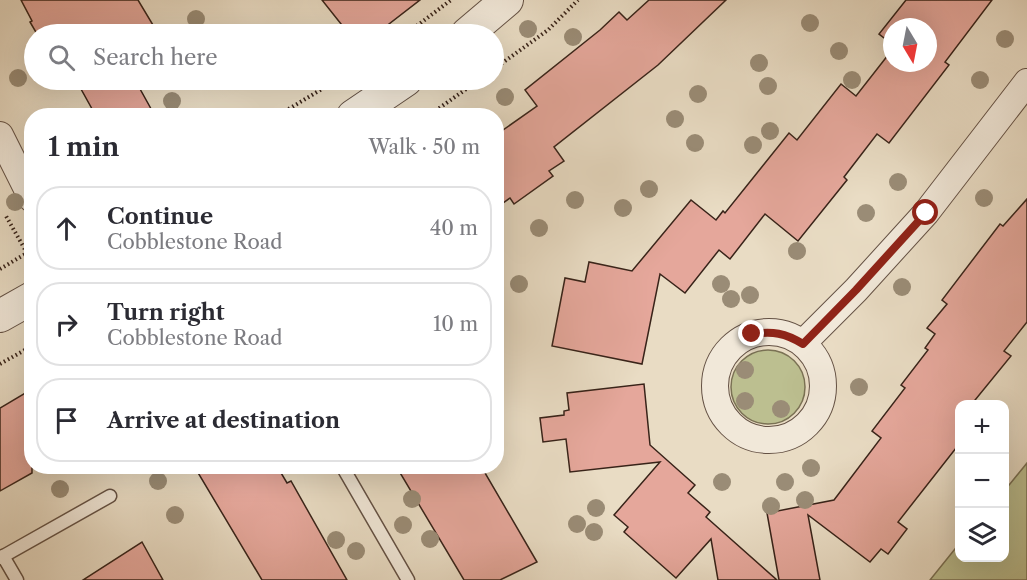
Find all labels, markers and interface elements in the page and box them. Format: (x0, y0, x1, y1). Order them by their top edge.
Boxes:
north arrow (883, 18, 937, 72)
search box (24, 24, 504, 90)
icon: search (45, 41, 78, 74)
text: Search here (93, 44, 218, 71)
text: 1 min (48, 131, 119, 163)
text: Walk · 50 m (368, 135, 480, 159)
route start (912, 199, 938, 225)
text: Continue (107, 203, 213, 230)
icon: ahead (50, 212, 83, 245)
text: 40 m (430, 216, 478, 240)
text: Cobblestone Road (107, 230, 282, 254)
text: Turn right (107, 299, 225, 326)
icon: right (50, 308, 83, 341)
text: 10 m (433, 312, 478, 336)
route end (738, 320, 764, 346)
text: Cobblestone Road (107, 326, 282, 350)
map controls (955, 400, 1009, 562)
button: + (955, 400, 1009, 454)
icon: arrive (50, 404, 83, 437)
text: Arrive at destination (107, 407, 340, 434)
button: − (955, 454, 1009, 508)
button: layers (955, 508, 1009, 562)

